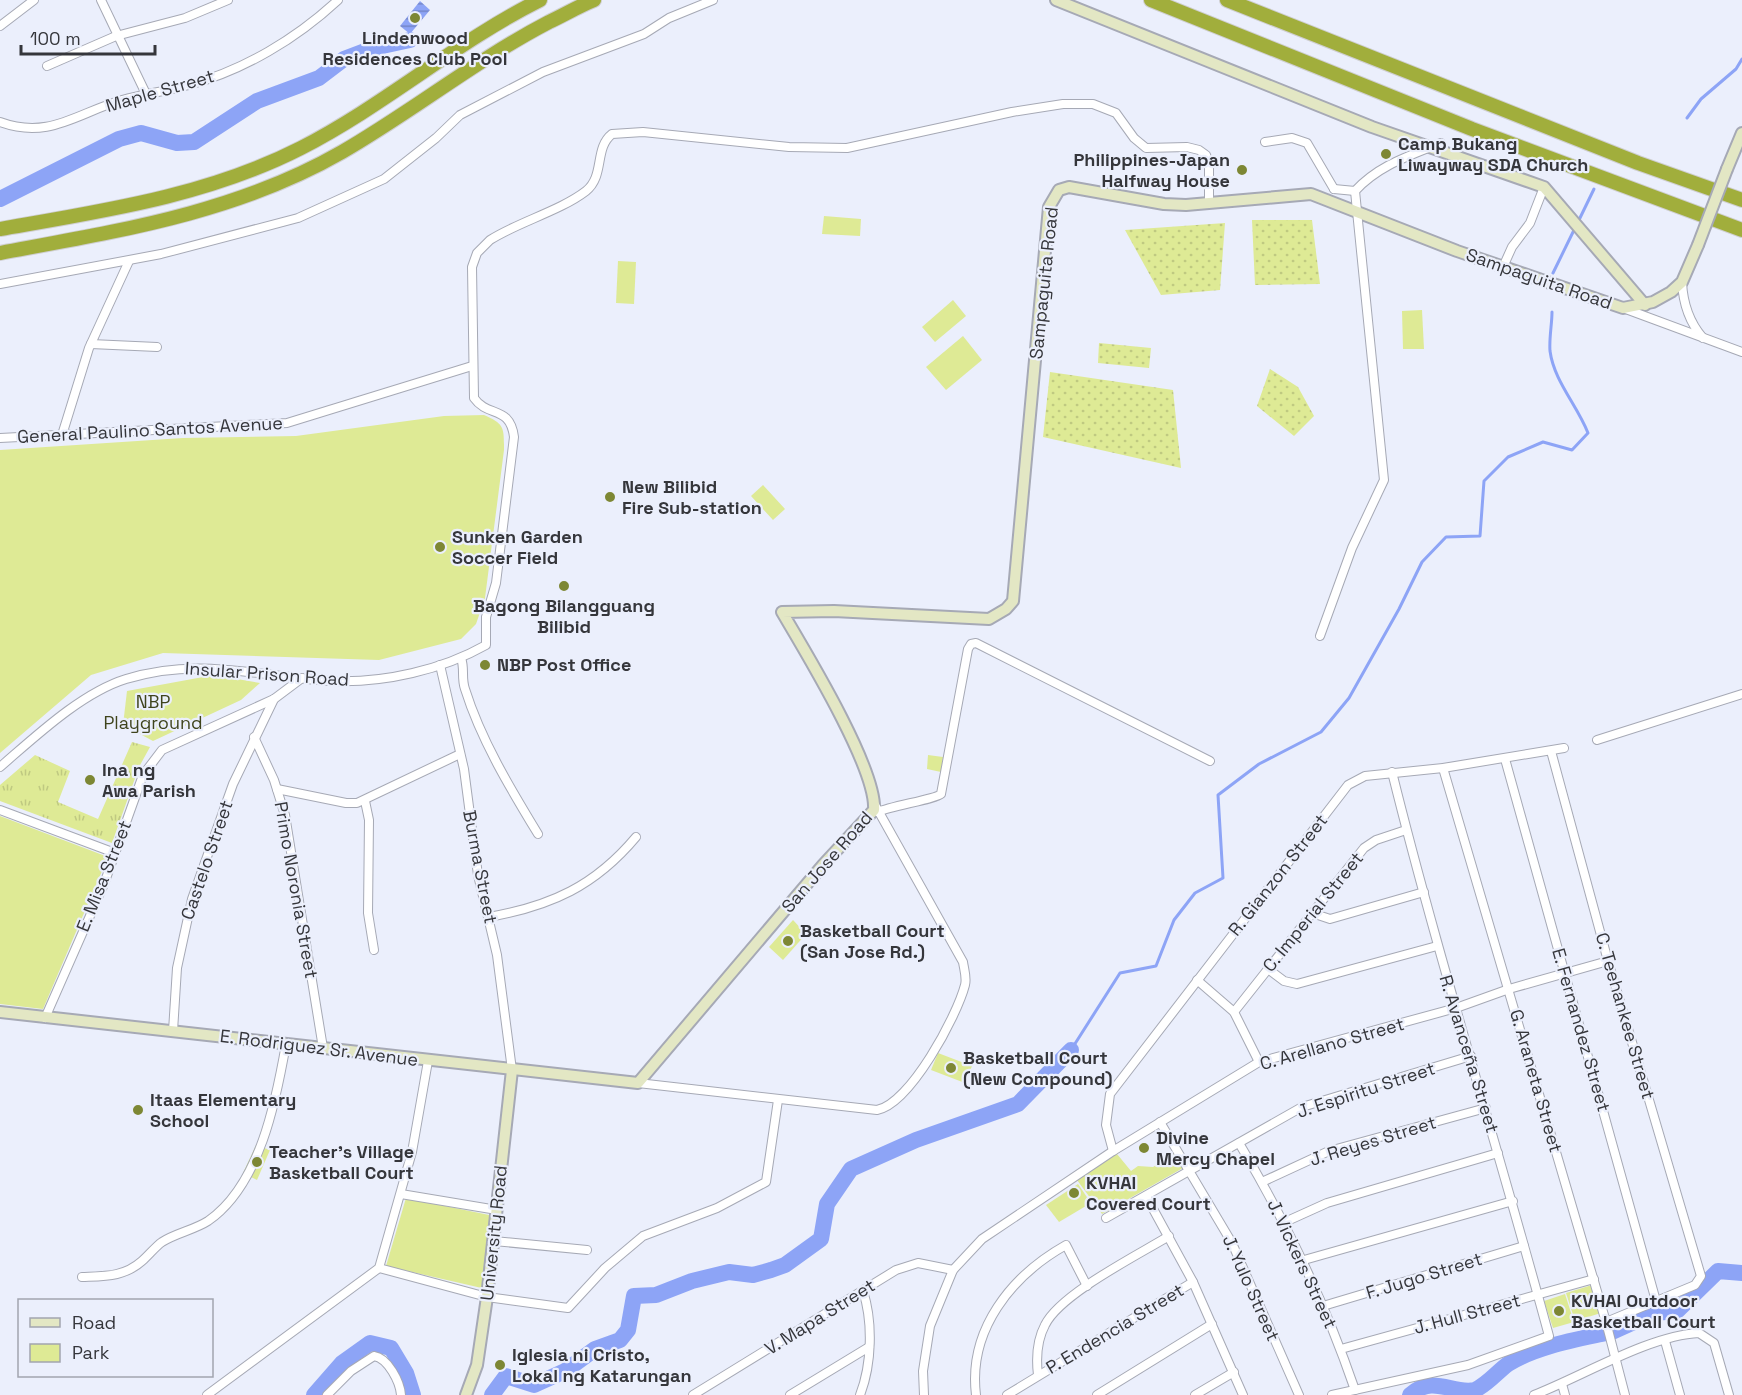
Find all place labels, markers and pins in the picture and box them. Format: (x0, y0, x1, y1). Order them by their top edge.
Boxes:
marker: Lindenwood Residences Club Pool (408, 11, 422, 25)
place label: Lindenwood Residences Club Pool (323, 26, 507, 70)
place label: Camp Bukang Liwayway SDA Church (1398, 132, 1588, 176)
marker: Camp Bukang Liwayway SDA Church (1379, 147, 1393, 161)
place label: Philippines-Japan Halfway House (1073, 148, 1230, 192)
marker: Philippines-Japan Halfway House (1235, 163, 1249, 177)
place label: New Bilibid Fire Sub-station (622, 475, 762, 519)
marker: New Bilibid Fire Sub-station (603, 490, 617, 504)
place label: Sunken Garden Soccer Field (452, 525, 583, 569)
marker: Sunken Garden Soccer Field (433, 540, 447, 554)
marker: Bagong Bilangguang Bilibid (557, 579, 571, 593)
place label: Bagong Bilangguang Bilibid (473, 594, 655, 638)
place label: NBP Post Office (497, 653, 631, 676)
marker: NBP Post Office (478, 658, 492, 672)
place label: Ina ng Awa Parish (102, 758, 196, 802)
marker: Ina ng Awa Parish (83, 773, 97, 787)
place label: Basketball Court (San Jose Rd.) (800, 919, 945, 963)
marker: Basketball Court (San Jose Rd.) (781, 934, 795, 948)
place label: Basketball Court (New Compound) (963, 1046, 1112, 1090)
marker: Basketball Court (New Compound) (944, 1061, 958, 1075)
place label: Itaas Elementary School (150, 1088, 296, 1132)
marker: Itaas Elementary School (131, 1103, 145, 1117)
place label: Divine Mercy Chapel (1156, 1126, 1275, 1170)
place label: Teacher's Village Basketball Court (269, 1140, 414, 1184)
marker: Divine Mercy Chapel (1137, 1141, 1151, 1155)
marker: Teacher's Village Basketball Court (250, 1155, 264, 1169)
place label: KVHAI Covered Court (1086, 1171, 1211, 1215)
marker: KVHAI Covered Court (1067, 1186, 1081, 1200)
place label: KVHAI Outdoor Basketball Court (1571, 1289, 1716, 1333)
marker: KVHAI Outdoor Basketball Court (1552, 1304, 1566, 1318)
place label: Iglesia ni Cristo, Lokal ng Katarungan (512, 1343, 692, 1387)
marker: Iglesia ni Cristo, Lokal ng Katarungan (493, 1358, 507, 1372)

